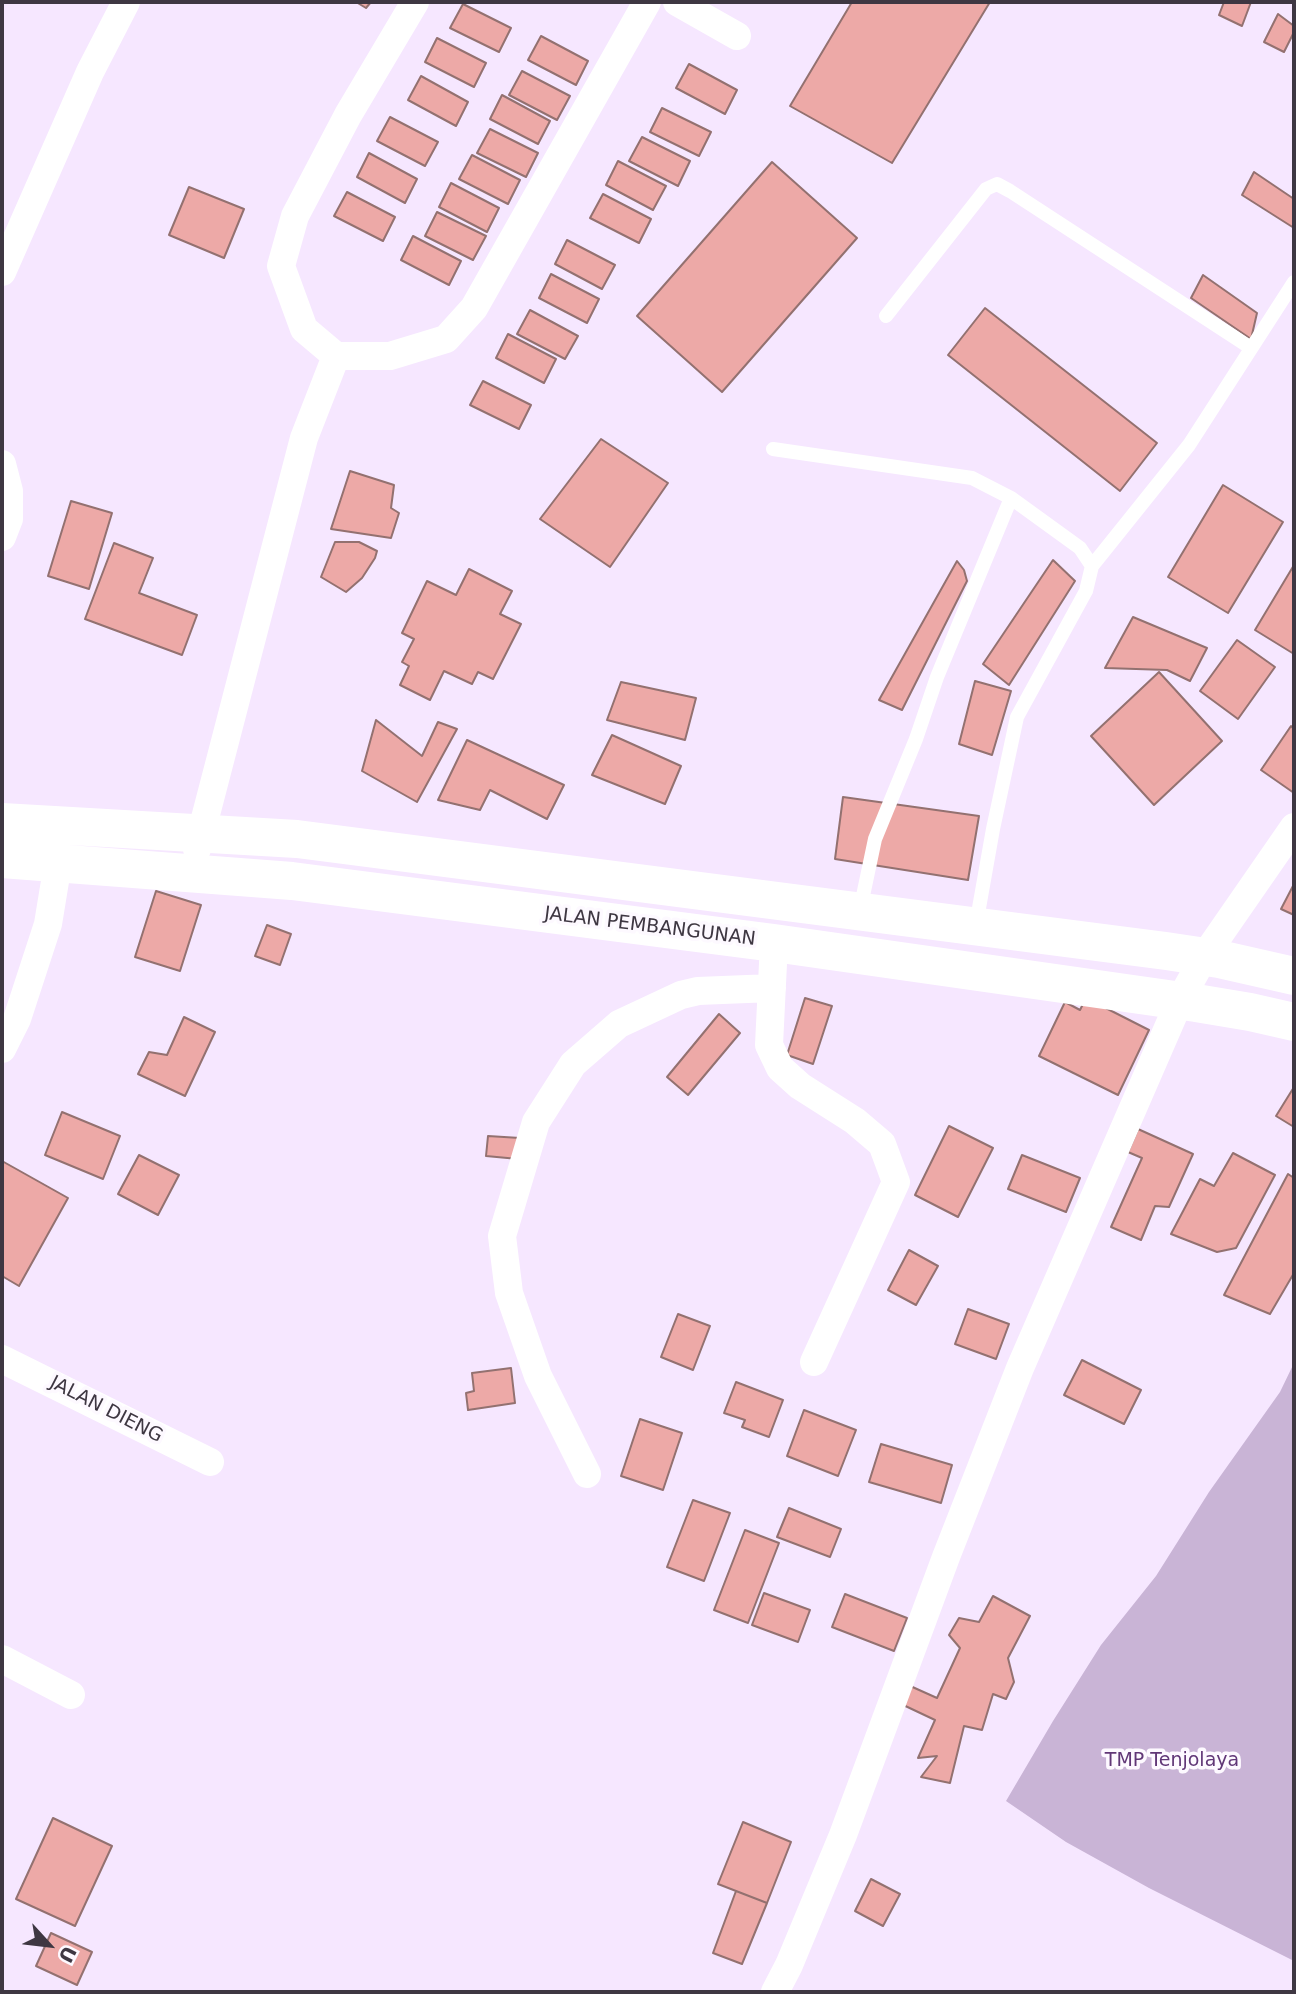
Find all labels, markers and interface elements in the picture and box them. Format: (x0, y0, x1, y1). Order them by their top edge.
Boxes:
street label: JALAN PEMBANGUNAN (543, 903, 757, 951)
street label: JALAN DIENG (46, 1372, 166, 1448)
park label: TMP Tenjolaya (1105, 1750, 1239, 1772)
north arrow (14, 1910, 84, 1980)
text: U (54, 1943, 81, 1966)

